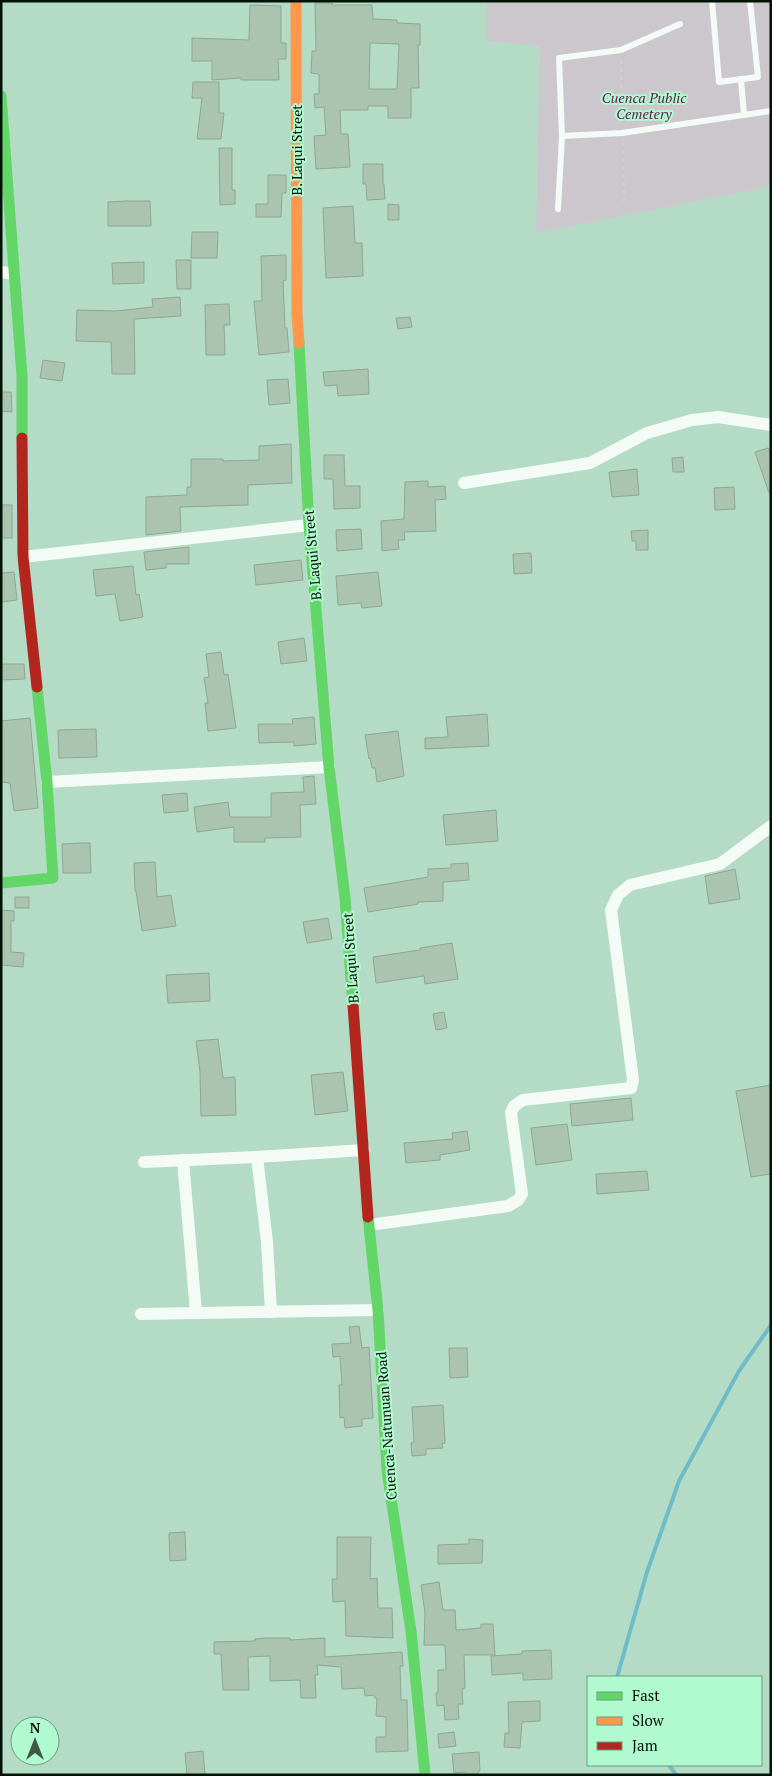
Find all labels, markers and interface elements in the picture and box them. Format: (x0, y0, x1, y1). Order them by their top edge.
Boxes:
park label: Cuenca Public Cemetery (602, 88, 687, 123)
street label: B. Laqui Street (287, 104, 306, 195)
street label: B. Laqui Street (299, 508, 325, 601)
street label: B. Laqui Street (337, 911, 363, 1004)
street label: Cuenca-Natunuan Road (371, 1351, 401, 1501)
legend (587, 1676, 762, 1766)
text: Fast (632, 1685, 660, 1705)
text: Slow (632, 1710, 665, 1730)
north arrow (10, 1716, 60, 1766)
text: N (30, 1718, 41, 1737)
text: Jam (632, 1735, 658, 1755)

